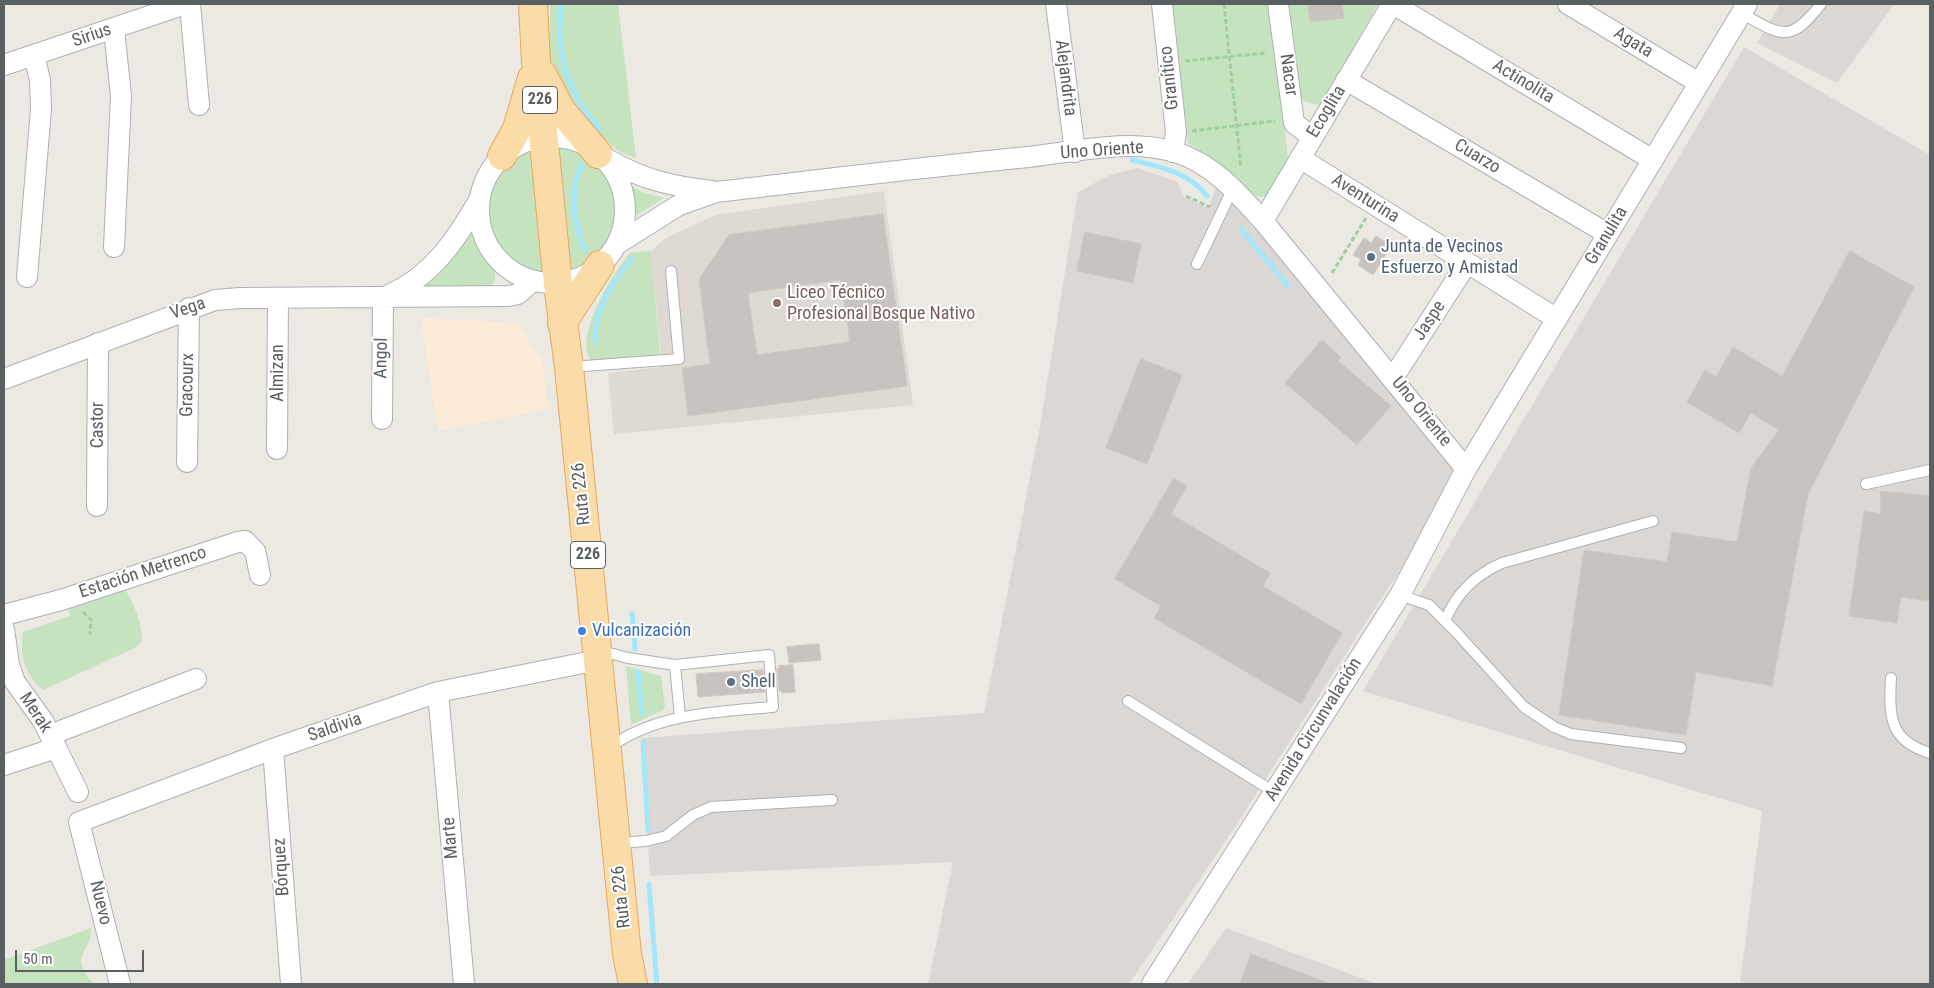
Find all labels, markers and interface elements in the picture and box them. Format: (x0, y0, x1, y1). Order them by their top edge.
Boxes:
street label: Sirius (70, 19, 114, 53)
street label: Agata (1610, 23, 1656, 63)
street label: Alejandrita (1050, 39, 1080, 117)
street label: Granítico (1156, 45, 1184, 111)
street label: Nacar (1274, 53, 1302, 97)
street label: Actinolita (1488, 55, 1558, 109)
street label: Ecoglita (1303, 82, 1351, 142)
road number: 226 (522, 86, 558, 114)
street label: Cuarzo (1450, 135, 1504, 179)
street label: Uno Oriente (1060, 137, 1144, 165)
street label: Aventurina (1327, 170, 1403, 228)
street label: Granulita (1581, 203, 1633, 269)
place label: Junta de Vecinos Esfuerzo y Amistad (1381, 236, 1518, 278)
marker: Junta de Vecinos Esfuerzo y Amistad (1365, 251, 1377, 263)
place label: Liceo Técnico Profesional Bosque Nativo (787, 282, 975, 324)
street label: Vega (168, 293, 208, 325)
marker: Liceo Técnico Profesional Bosque Nativo (771, 297, 783, 309)
street label: Jaspe (1409, 297, 1451, 345)
street label: Angol (371, 337, 393, 379)
street label: Almizan (267, 344, 289, 402)
street label: Gracourx (177, 353, 199, 417)
street label: Uno Oriente (1386, 373, 1456, 451)
street label: Castor (87, 402, 109, 448)
street label: Ruta 226 (568, 462, 596, 526)
street label: Estación Metrenco (77, 542, 209, 604)
road number: 226 (570, 542, 606, 568)
place label: Vulcanización (592, 620, 691, 642)
marker: Vulcanización (576, 625, 588, 637)
street label: Avenida Circunvalación (1261, 654, 1367, 806)
place label: Shell (741, 671, 776, 693)
marker: Shell (725, 676, 737, 688)
street label: Merak (14, 689, 56, 737)
street label: Saldivia (305, 709, 365, 747)
street label: Marte (438, 816, 464, 860)
street label: Bórquez (269, 837, 295, 897)
street label: Ruta 226 (608, 865, 636, 929)
street label: Nuevo (84, 879, 116, 927)
scale bar (18, 940, 146, 972)
text: 50 m (23, 950, 53, 968)

